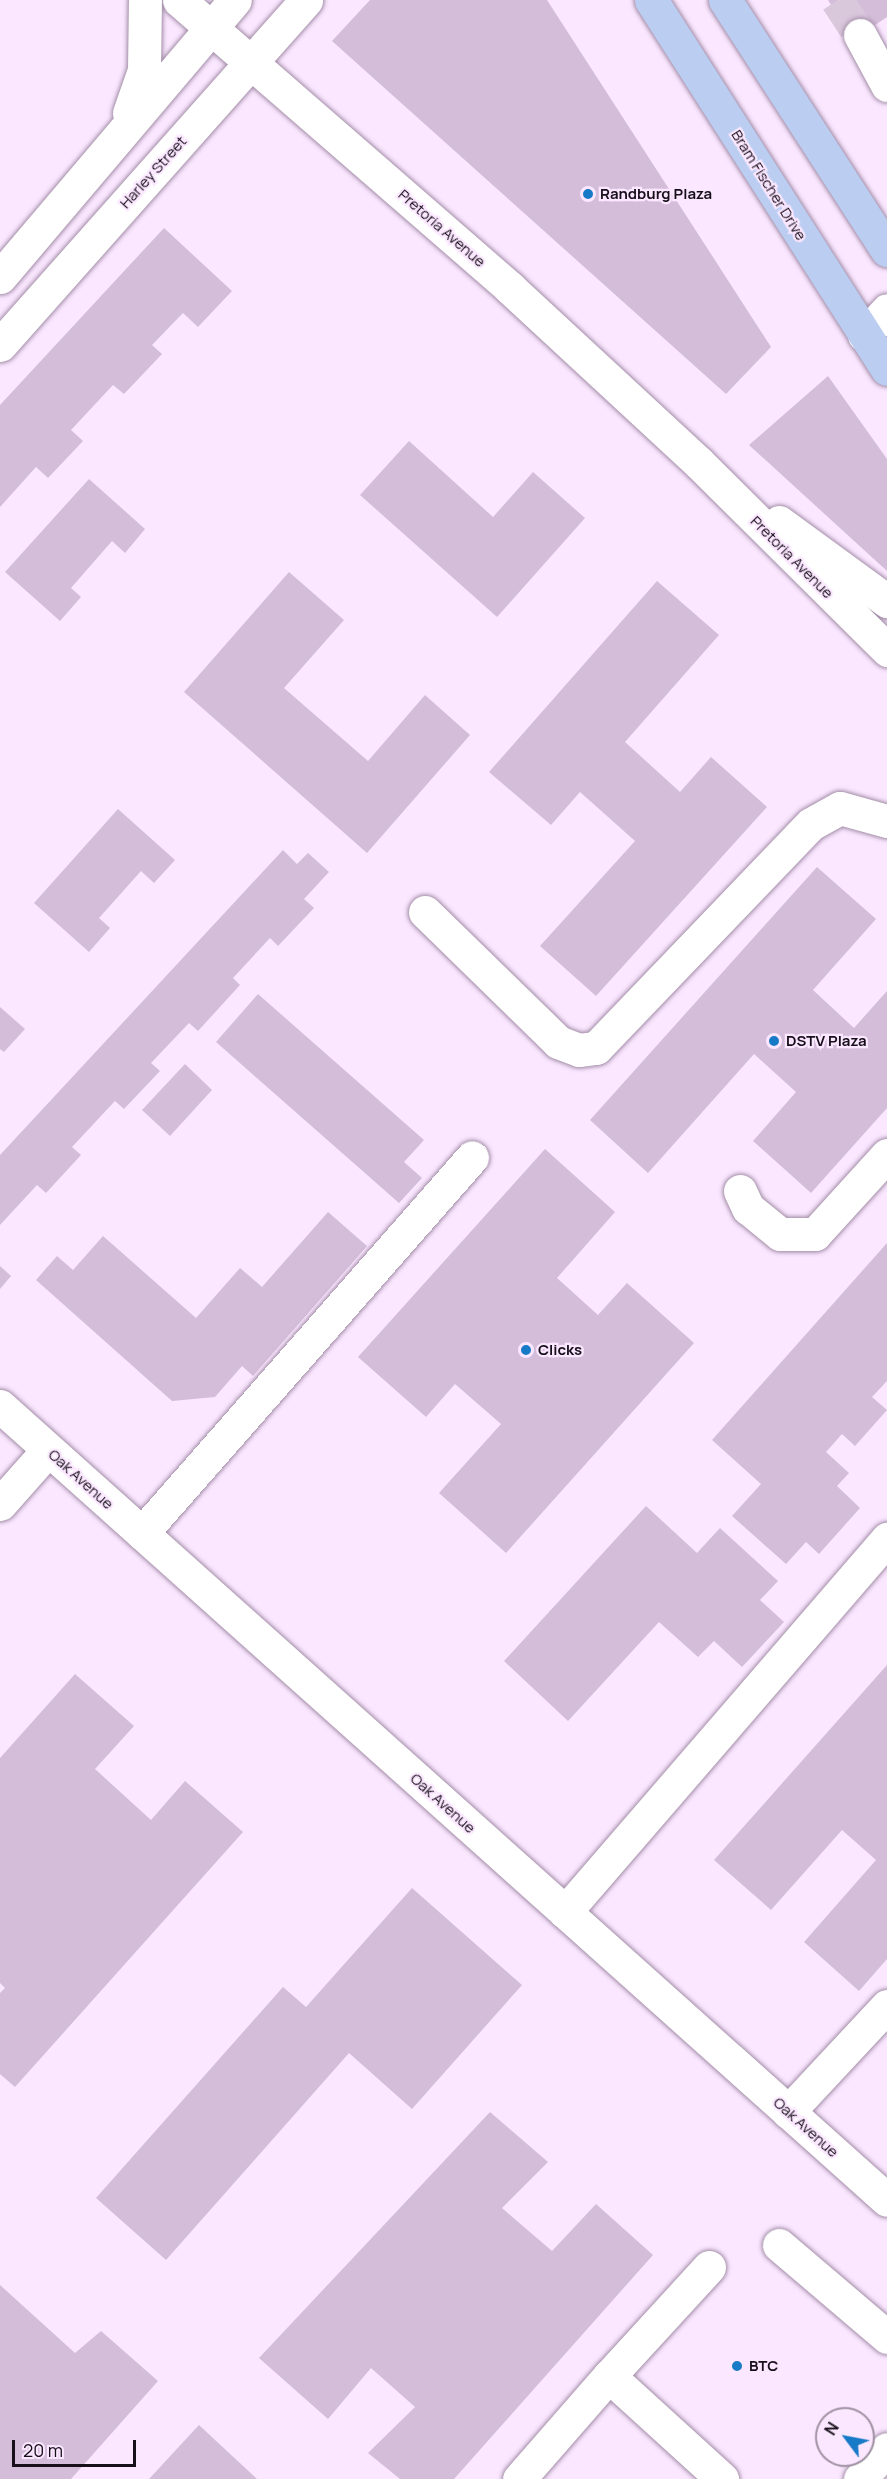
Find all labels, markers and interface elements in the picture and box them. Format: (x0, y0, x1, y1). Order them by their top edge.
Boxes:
street label: Bram Fischer Drive (728, 126, 810, 244)
street label: Harley Street (116, 132, 190, 212)
street label: Pretoria Avenue (395, 185, 489, 271)
place label: Randburg Plaza (600, 185, 712, 203)
marker: Randburg Plaza (581, 187, 595, 201)
street label: Pretoria Avenue (747, 512, 837, 602)
place label: DSTV Plaza (786, 1032, 867, 1050)
marker: DSTV Plaza (767, 1034, 781, 1048)
place label: Clicks (538, 1341, 582, 1359)
marker: Clicks (519, 1343, 533, 1357)
street label: Oak Avenue (45, 1445, 117, 1513)
street label: Oak Avenue (407, 1769, 479, 1837)
street label: Oak Avenue (770, 2093, 842, 2161)
place label: BTC (749, 2357, 778, 2375)
marker: BTC (730, 2359, 744, 2373)
north arrow (815, 2407, 875, 2467)
text: N (819, 2418, 844, 2439)
scale bar (15, 2428, 140, 2466)
text: 20 m (23, 2438, 63, 2462)

